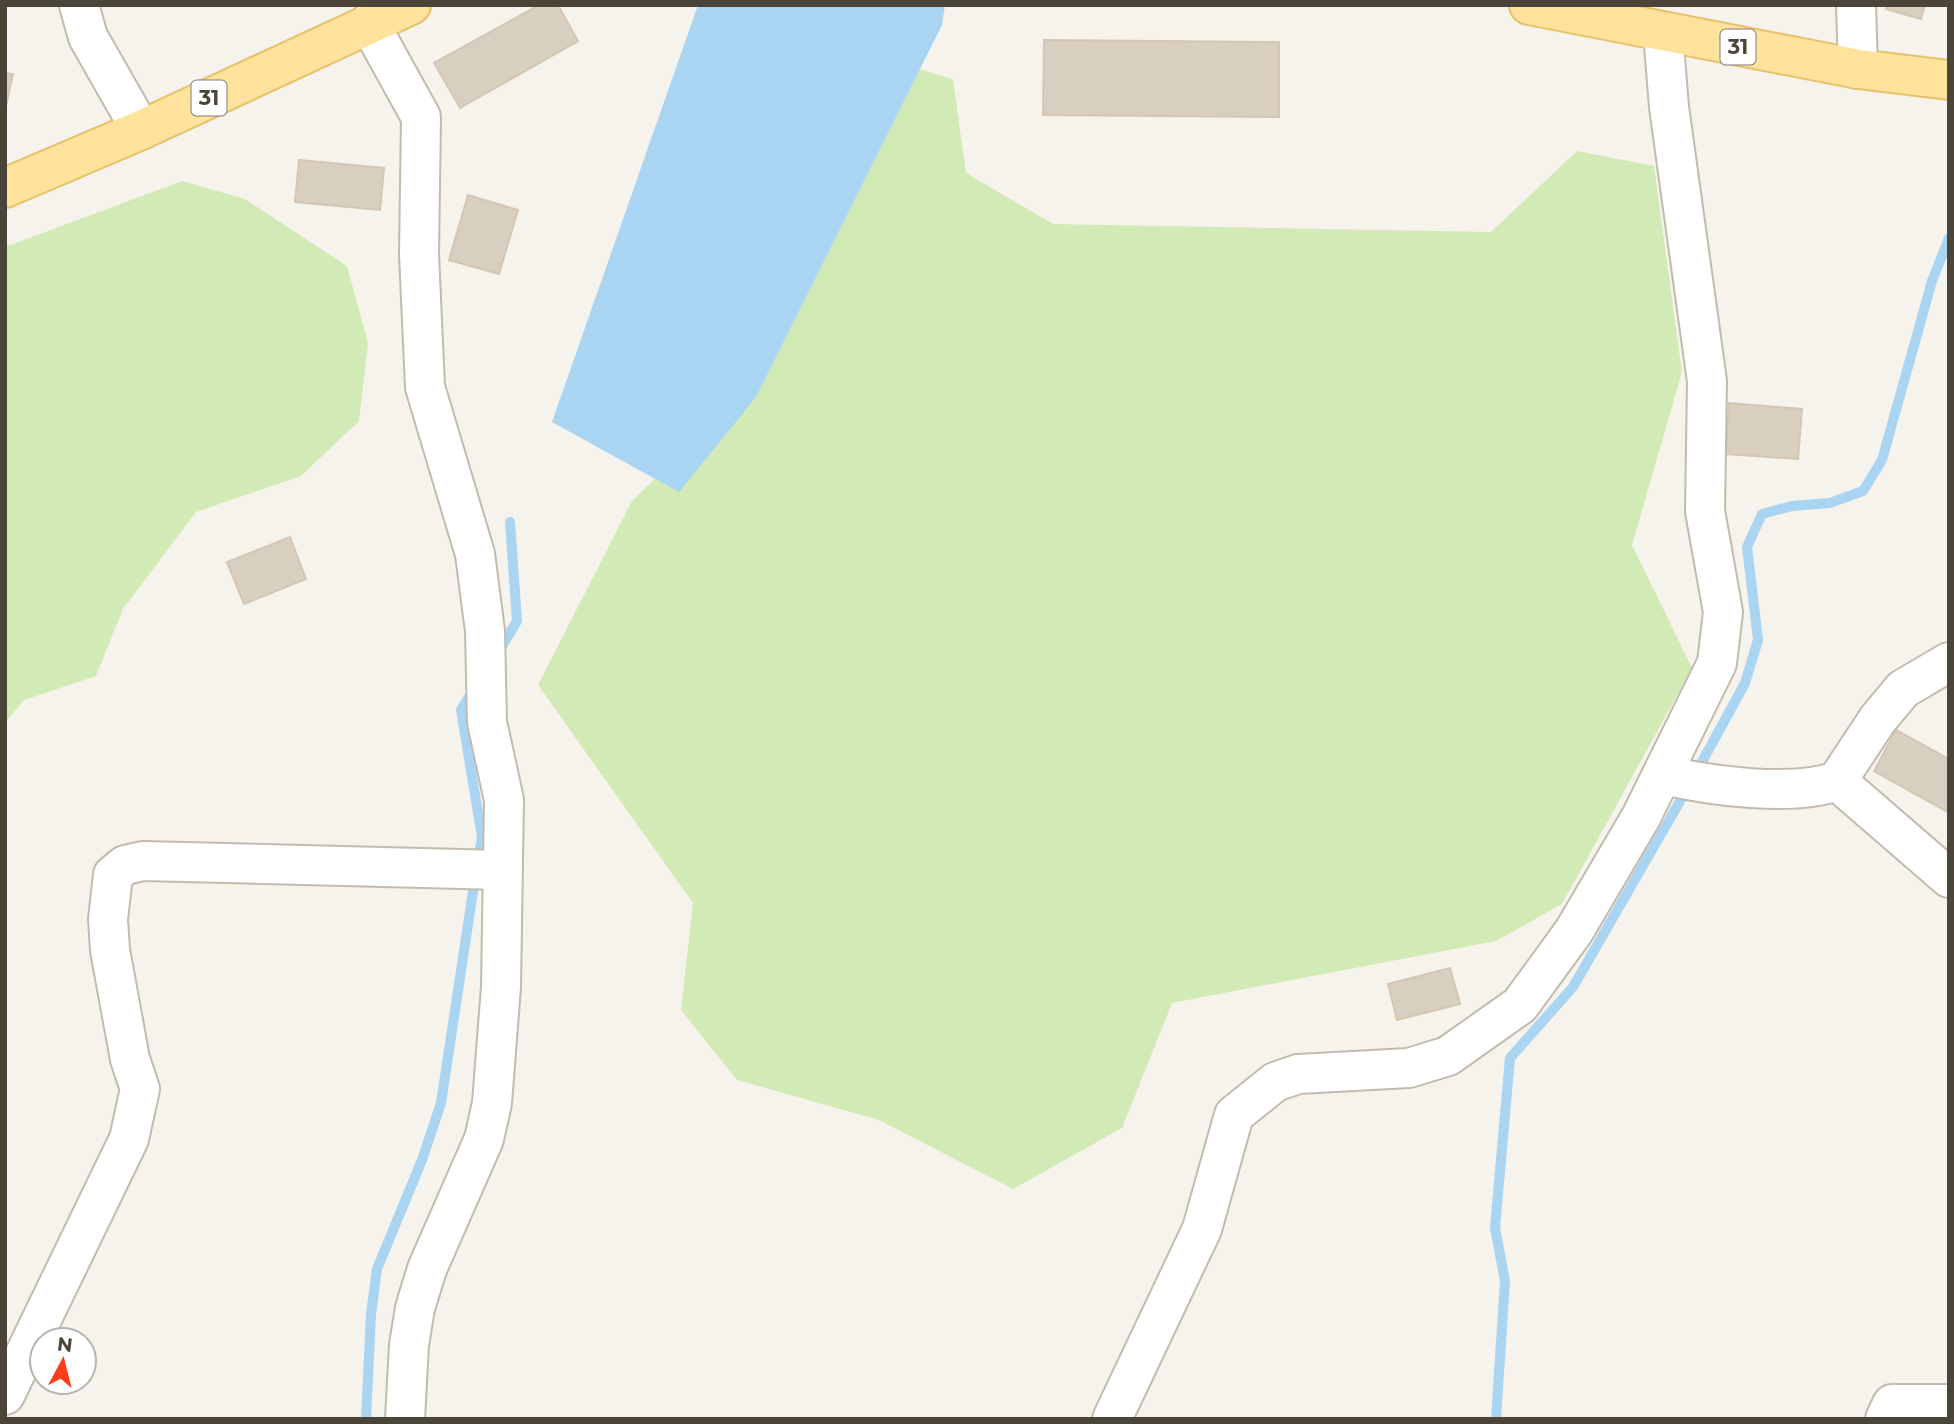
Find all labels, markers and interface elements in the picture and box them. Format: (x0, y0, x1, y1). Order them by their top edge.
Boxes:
road number: 31 (1720, 30, 1756, 64)
road number: 31 (192, 80, 227, 116)
north arrow (28, 1326, 98, 1396)
text: N (56, 1332, 74, 1357)

